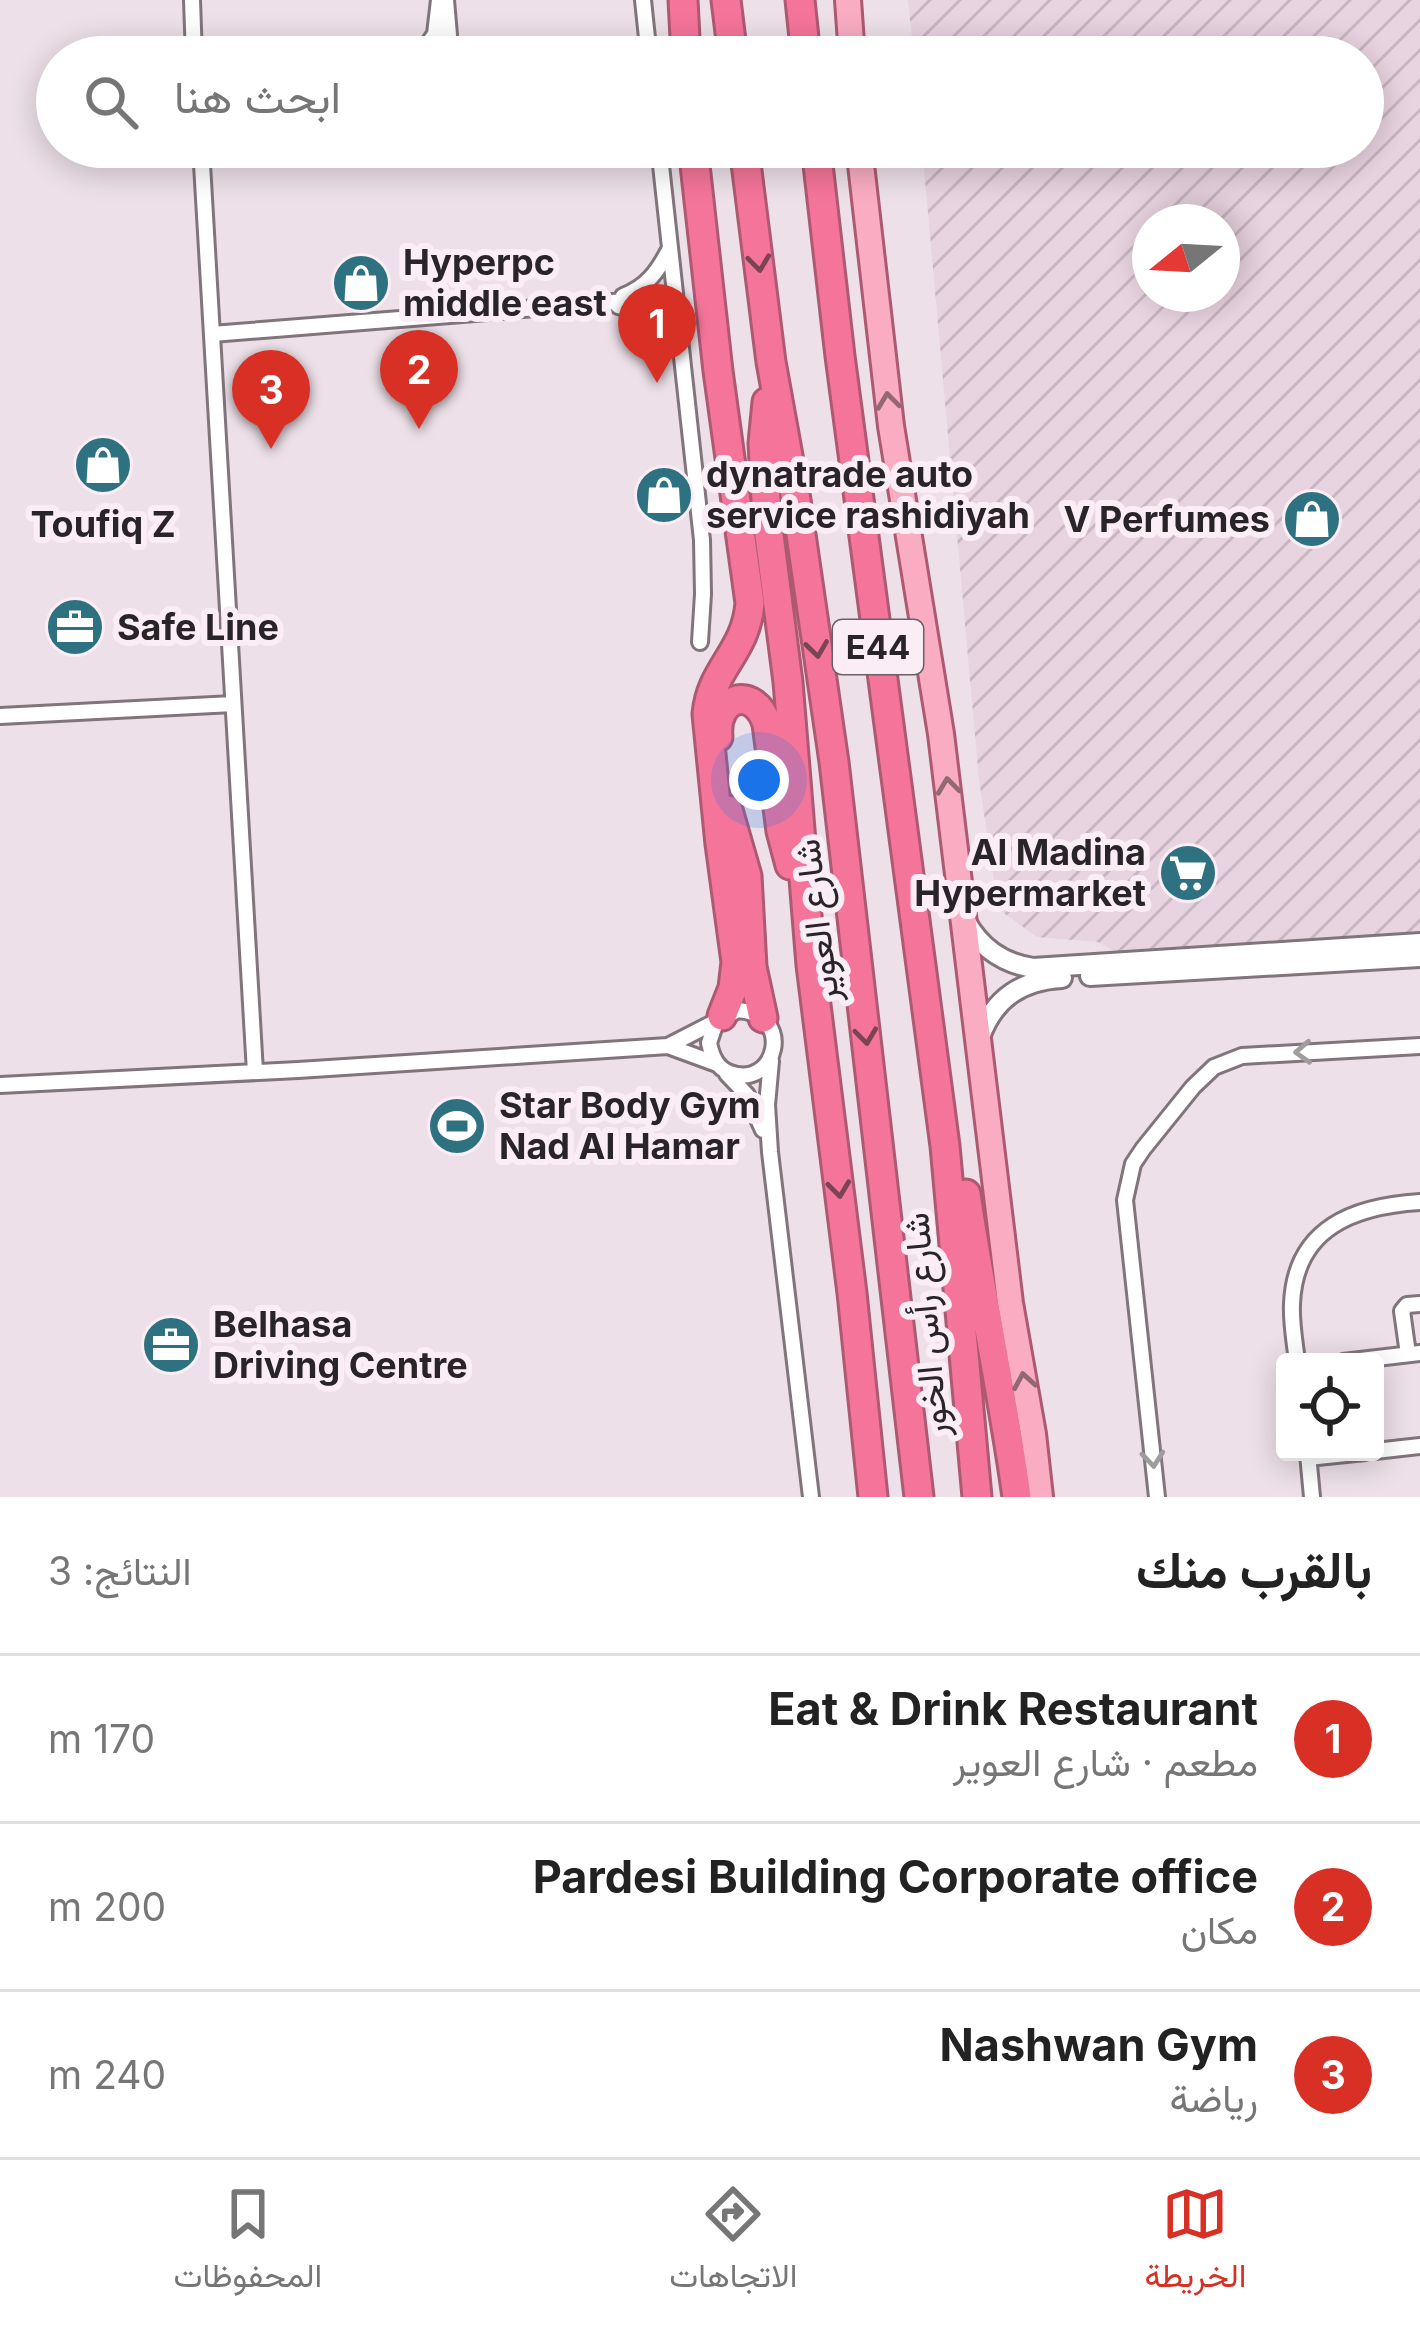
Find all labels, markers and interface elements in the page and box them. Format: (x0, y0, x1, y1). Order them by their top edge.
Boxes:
search box (36, 36, 1384, 168)
icon: search (78, 69, 144, 135)
text: ابحث هنا (174, 69, 341, 124)
north arrow (1132, 204, 1240, 312)
place label: Hyperpc middle east (403, 240, 607, 325)
shop icon: Hyperpc middle east (330, 252, 392, 314)
one-way arrow (745, 253, 771, 273)
pin: 1 (618, 284, 696, 383)
pin: 2 (380, 330, 458, 429)
pin: 3 (232, 350, 310, 449)
one-way arrow (876, 391, 902, 411)
shop icon: Toufiq Z (72, 434, 134, 496)
place label: dynatrade auto service rashidiyah (706, 452, 1030, 537)
shop icon: dynatrade auto service rashidiyah (633, 464, 695, 526)
shop icon: V Perfumes (1281, 488, 1343, 550)
place label: V Perfumes (1064, 497, 1270, 541)
place label: Toufiq Z (30, 502, 176, 546)
office icon: Safe Line (44, 596, 106, 658)
place label: Safe Line (117, 605, 279, 649)
road number: E44 (833, 620, 923, 674)
one-way arrow (804, 638, 829, 658)
your location (729, 750, 789, 810)
one-way arrow (936, 776, 962, 796)
place label: Al Madina Hypermarket (914, 830, 1146, 915)
street label: شارع العوير (784, 836, 851, 1006)
supermarket icon: Al Madina Hypermarket (1157, 842, 1219, 904)
one-way arrow (852, 1026, 878, 1045)
one-way arrow (1293, 1039, 1312, 1065)
place label: Star Body Gym Nad Al Hamar (499, 1083, 761, 1168)
sports icon: Star Body Gym Nad Al Hamar (426, 1095, 488, 1157)
one-way arrow (825, 1179, 851, 1198)
street label: شارع رأس الخور (893, 1211, 960, 1440)
place label: Belhasa Driving Centre (213, 1302, 468, 1387)
office icon: Belhasa Driving Centre (140, 1314, 202, 1376)
map controls (1276, 1353, 1384, 1461)
button: locate (1276, 1353, 1384, 1461)
one-way arrow (1012, 1371, 1037, 1391)
one-way arrow (1140, 1450, 1165, 1469)
text: بالقرب منك (1136, 1539, 1372, 1600)
text: النتائج: 3 (48, 1547, 192, 1594)
text: Eat & Drink Restaurant (768, 1681, 1258, 1736)
text: 170 m (48, 1715, 155, 1762)
text: 1 (1325, 1715, 1341, 1762)
text: مطعم · شارع العوير (953, 1738, 1258, 1785)
text: Pardesi Building Corporate office (533, 1849, 1258, 1904)
text: 200 m (48, 1883, 166, 1930)
text: 2 (1321, 1883, 1345, 1930)
text: مكان (1181, 1906, 1258, 1953)
text: Nashwan Gym (939, 2017, 1258, 2072)
text: 240 m (48, 2051, 166, 2098)
text: 3 (1320, 2051, 1346, 2098)
text: رياضة (1169, 2074, 1258, 2121)
tab: المحفوظات (174, 2181, 322, 2305)
tab: الاتجاهات (669, 2181, 797, 2305)
tab: الخريطة (1144, 2181, 1246, 2305)

